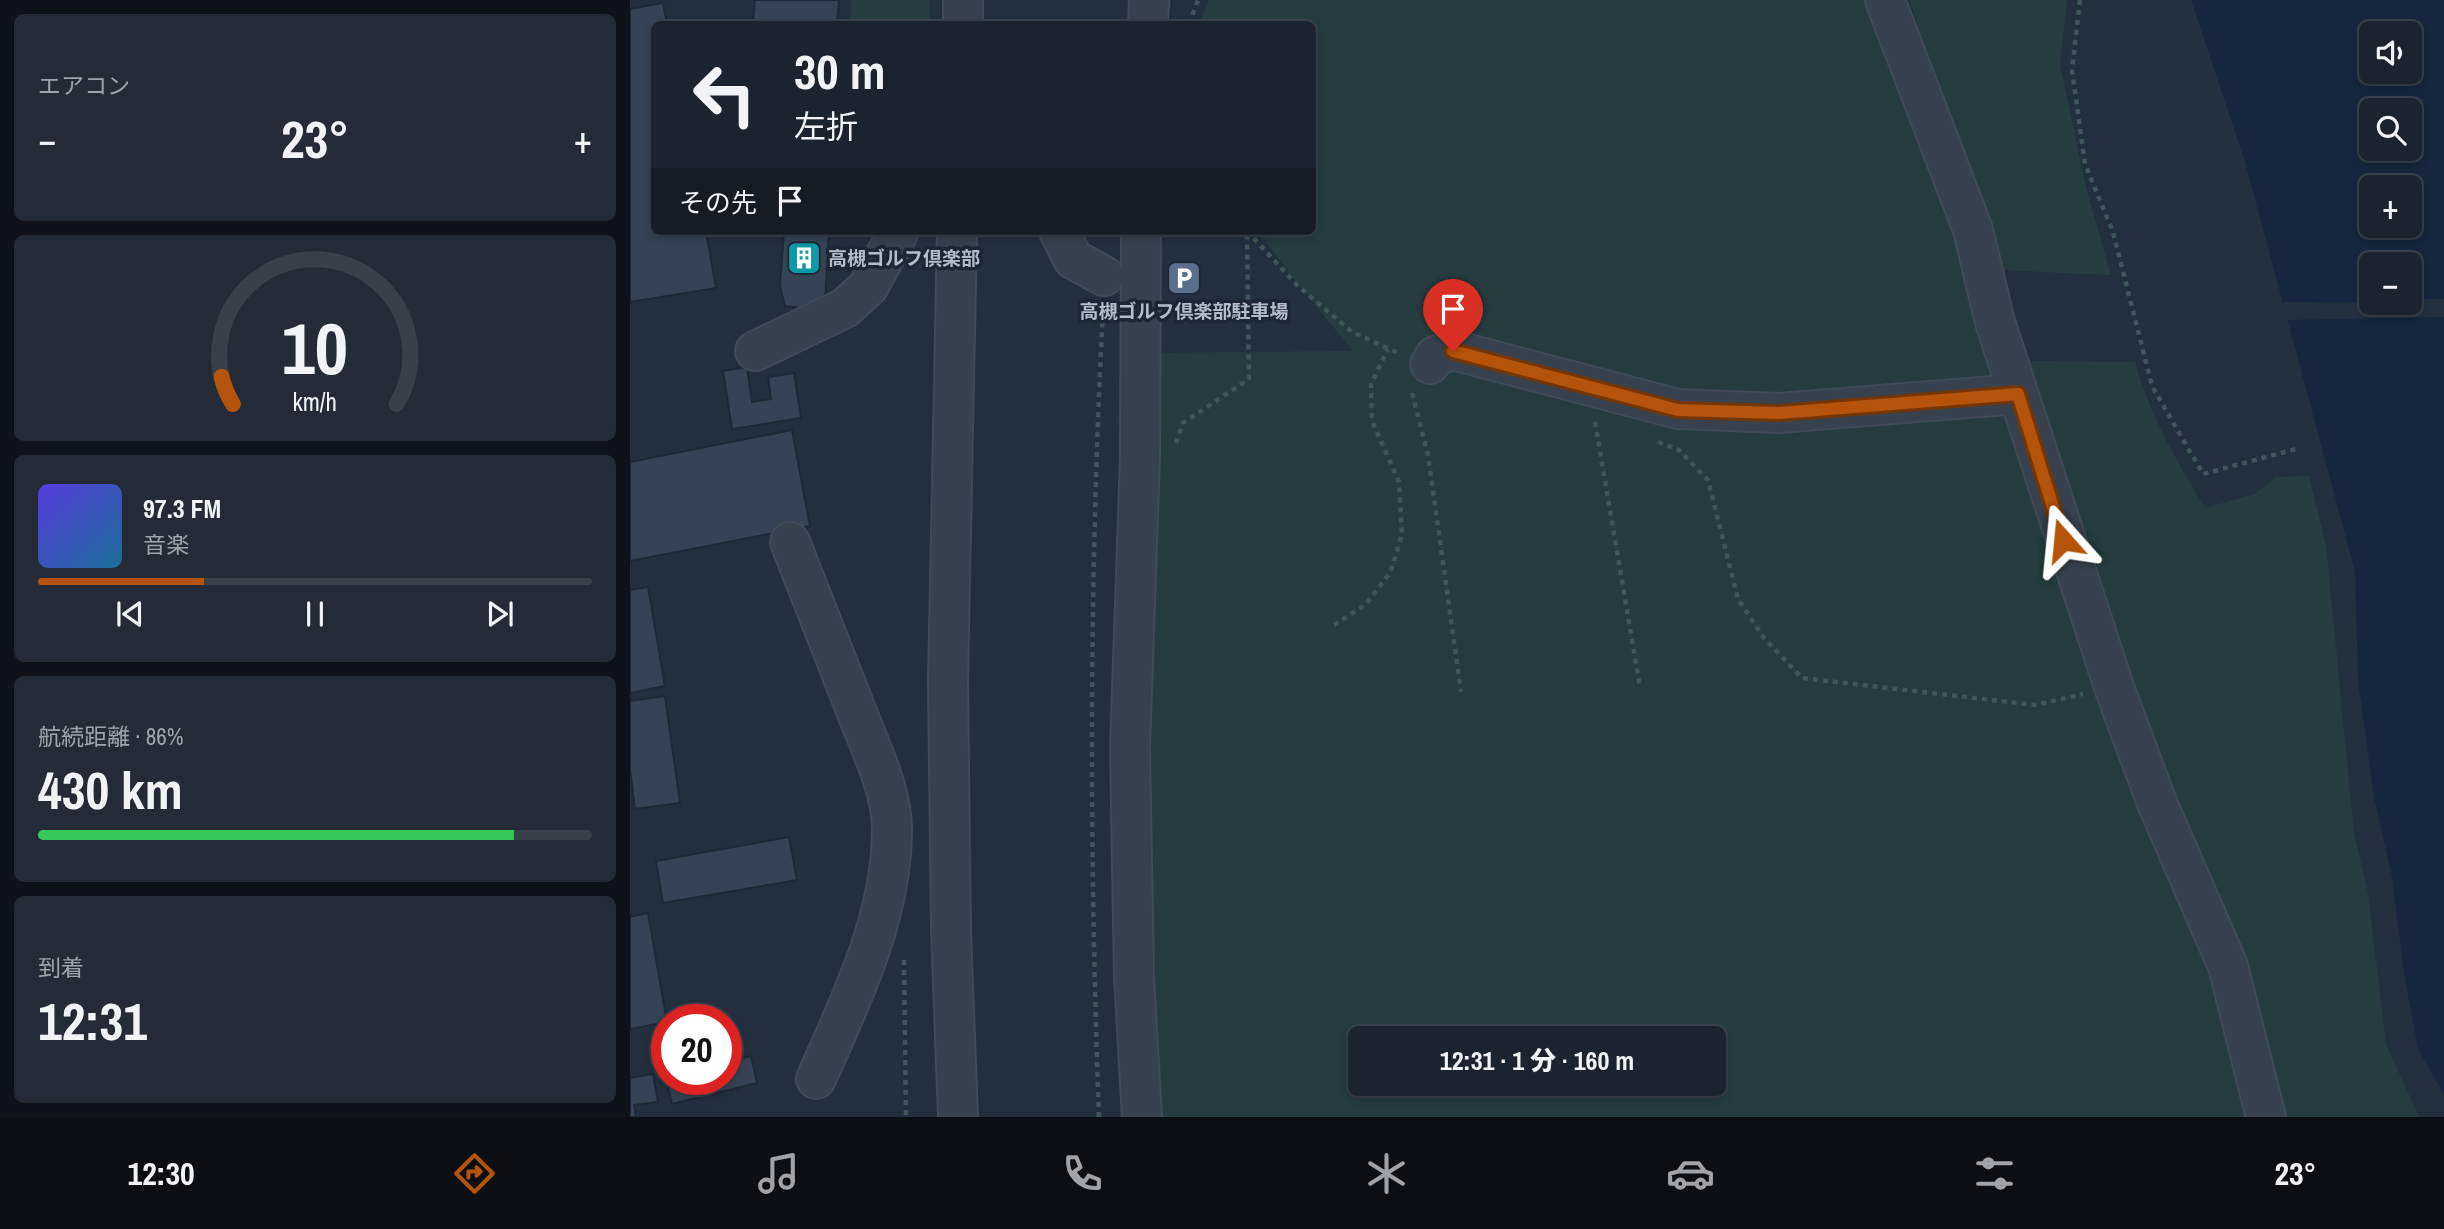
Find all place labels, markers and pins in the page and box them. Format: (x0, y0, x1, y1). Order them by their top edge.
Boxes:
building icon: 高槻ゴルフ倶楽部 (785, 239, 823, 277)
place label: 高槻ゴルフ倶楽部 (828, 245, 980, 271)
parking icon: 高槻ゴルフ倶楽部駐車場 (1165, 259, 1203, 297)
pin (1423, 279, 1483, 351)
place label: 高槻ゴルフ倶楽部駐車場 (1079, 298, 1289, 324)

